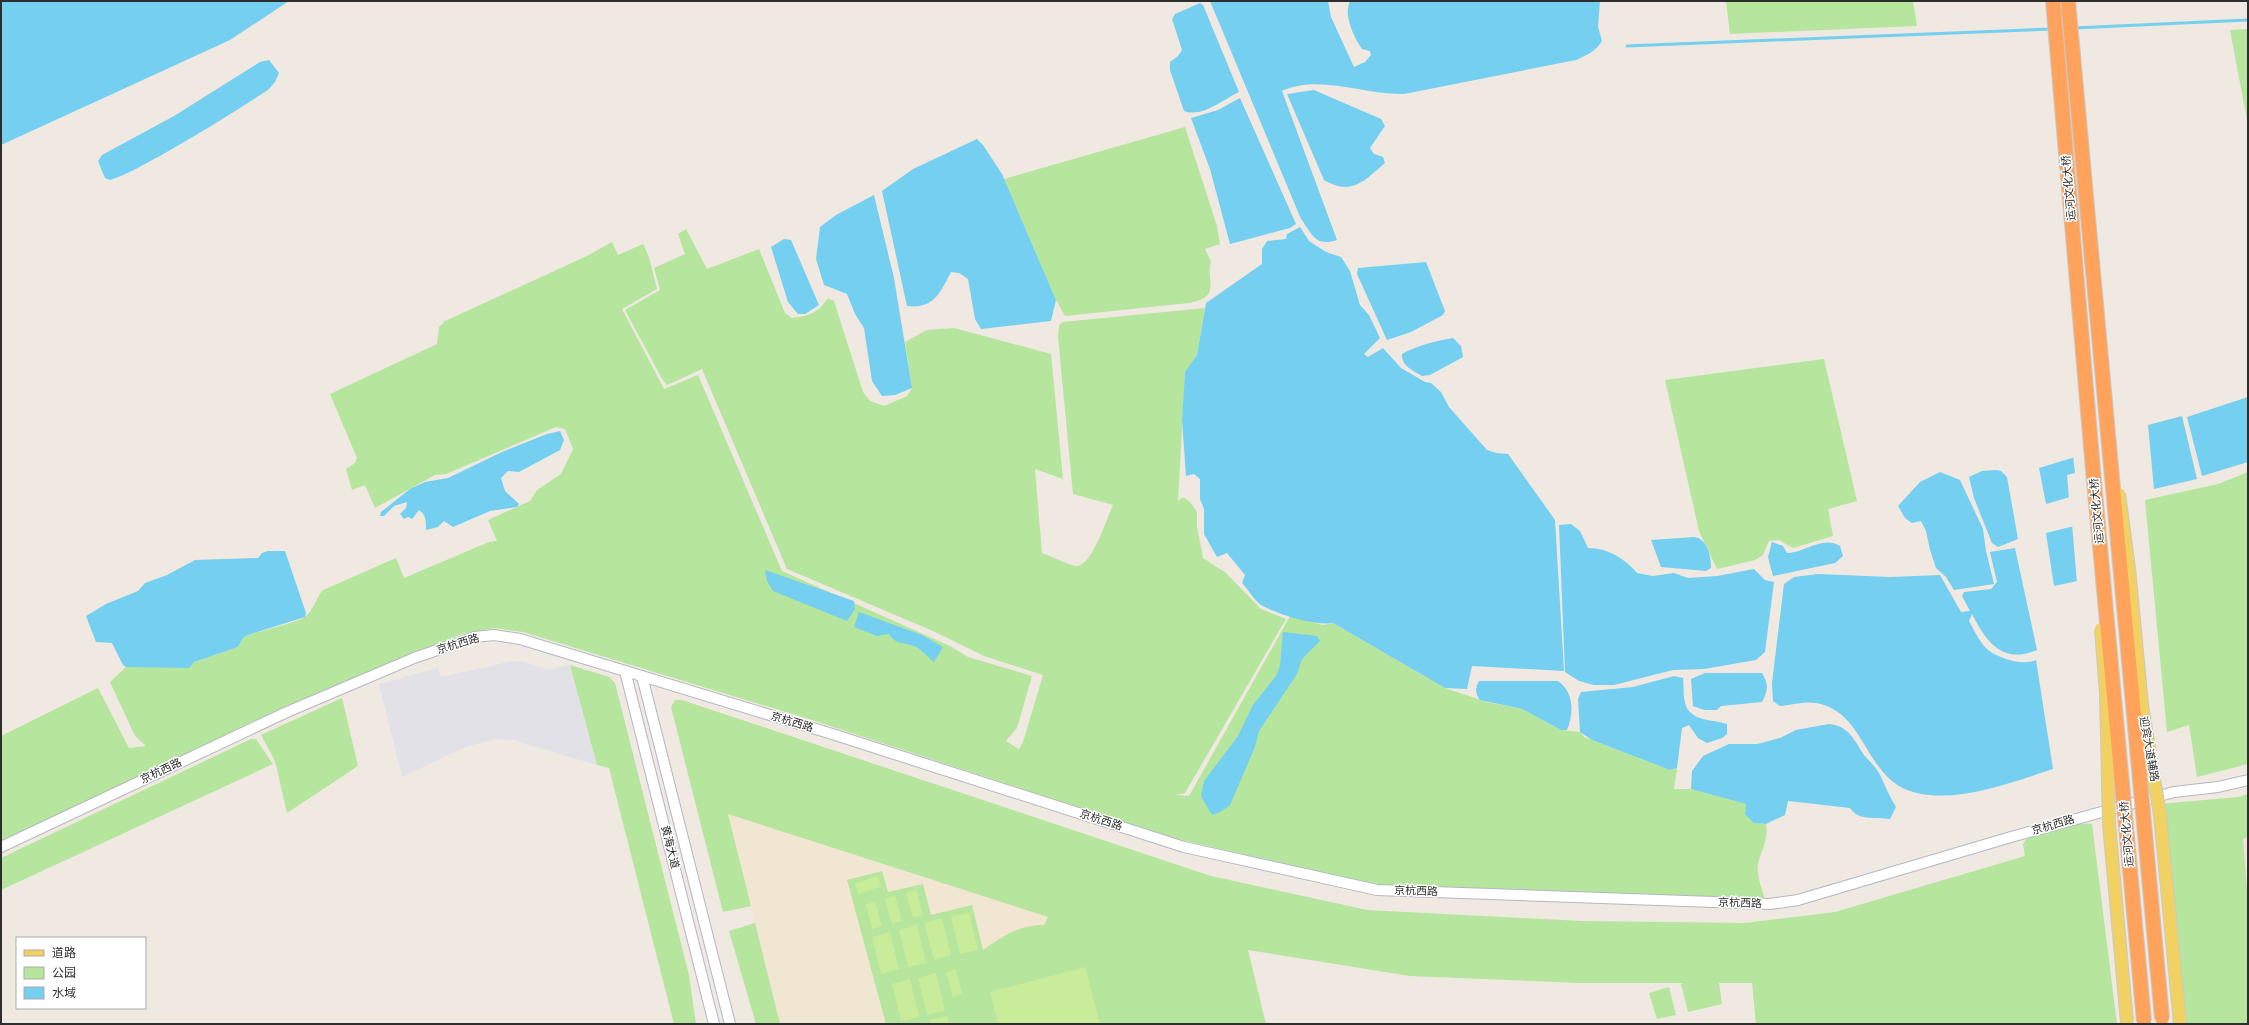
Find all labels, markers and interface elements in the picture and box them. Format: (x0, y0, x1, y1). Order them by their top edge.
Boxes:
street label: 运河文化大桥 (2060, 155, 2078, 221)
street label: 运河文化大桥 (2088, 478, 2106, 544)
street label: 京杭西路 (435, 631, 481, 657)
street label: 京杭西路 (769, 709, 815, 735)
street label: 迎宾大道辅路 (2137, 715, 2161, 783)
street label: 京杭西路 (138, 756, 184, 786)
street label: 运河文化大桥 (2118, 801, 2136, 867)
street label: 京杭西路 (1078, 807, 1124, 833)
street label: 京杭西路 (2030, 813, 2076, 837)
street label: 黄海大道 (658, 824, 682, 870)
street label: 京杭西路 (1394, 884, 1438, 898)
street label: 京杭西路 (1718, 896, 1762, 910)
legend (16, 937, 146, 1009)
text: 道路 (52, 946, 76, 961)
text: 公园 (52, 966, 76, 981)
text: 水域 (52, 986, 76, 1001)

